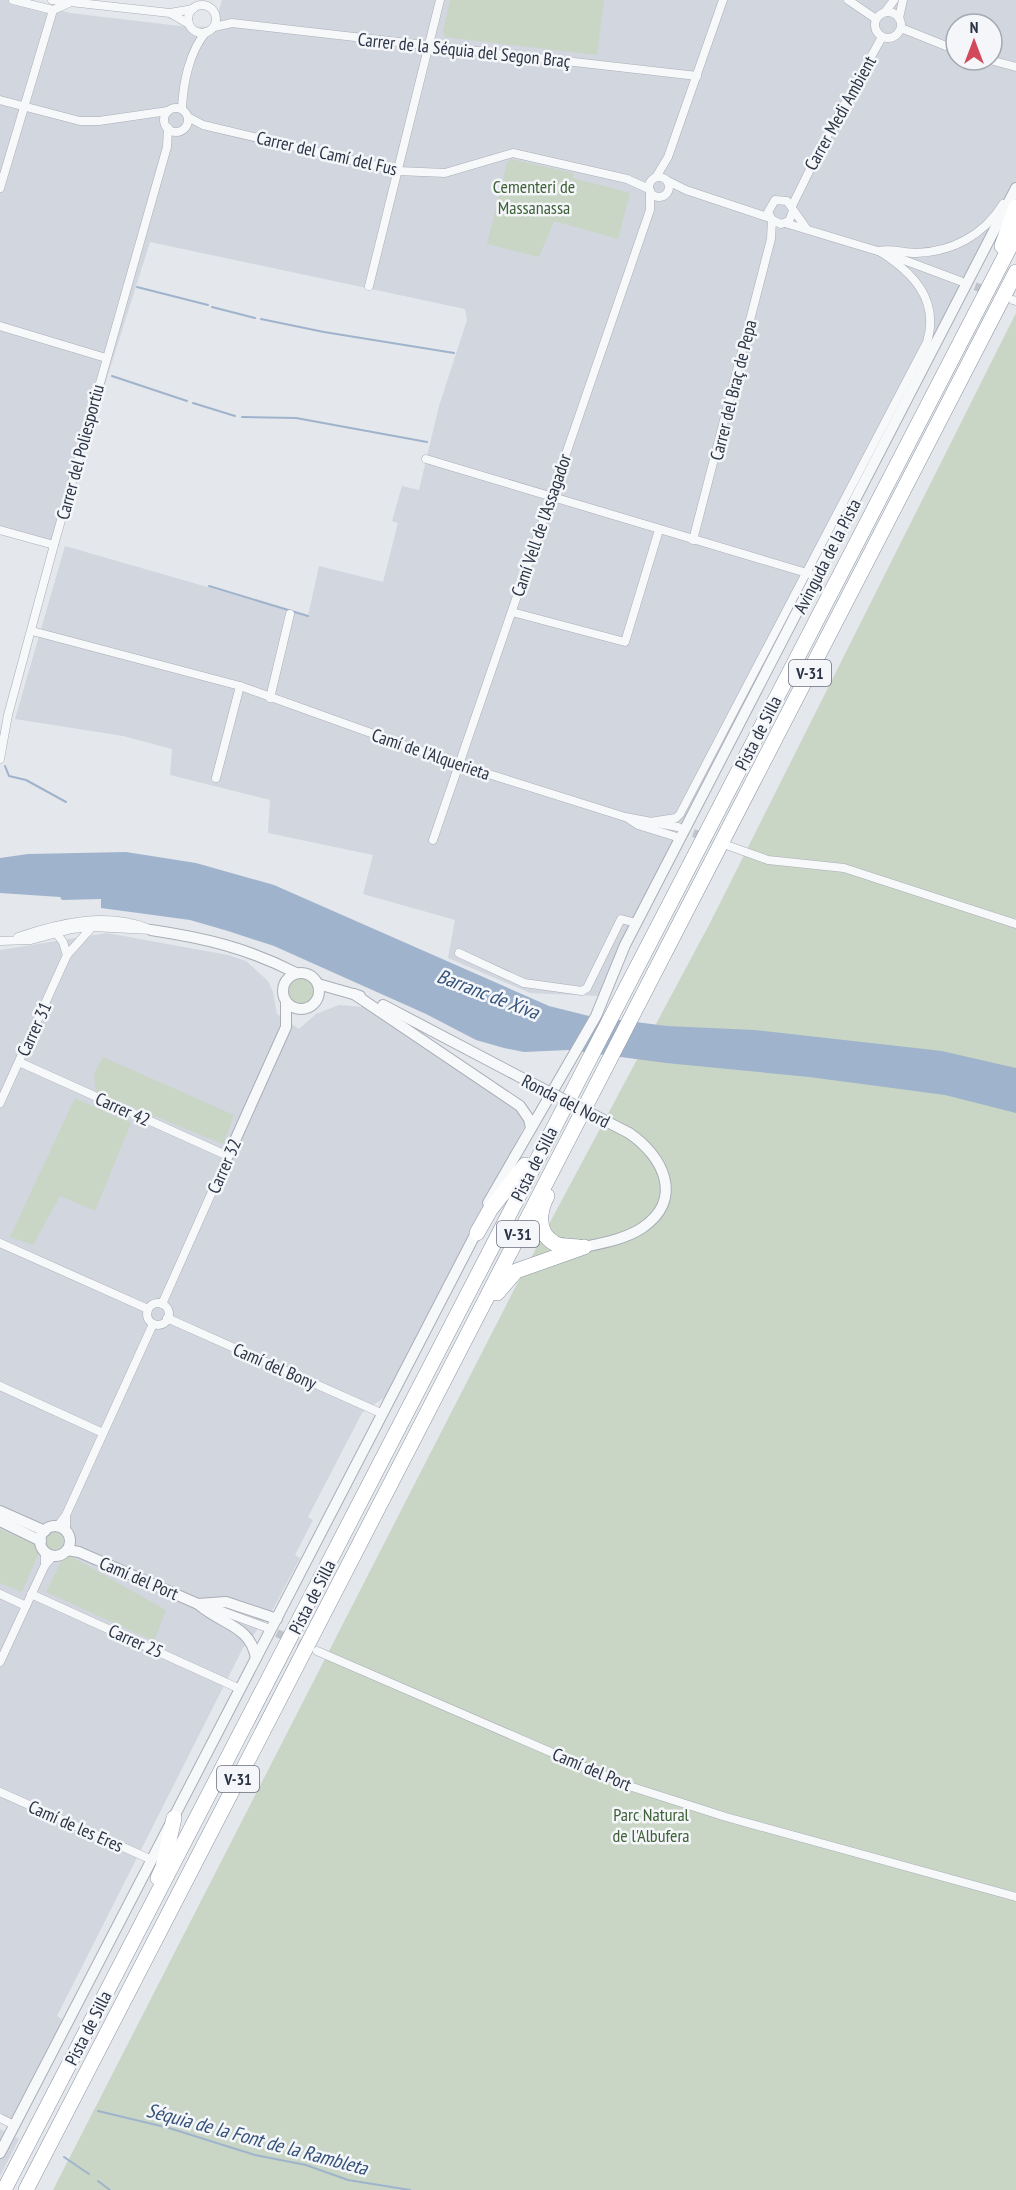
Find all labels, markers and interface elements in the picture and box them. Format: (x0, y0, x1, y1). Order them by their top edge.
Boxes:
north arrow (944, 12, 1004, 72)
text: N (970, 17, 978, 37)
street label: Carrer de la Séquia del Segon Braç (357, 27, 572, 73)
street label: Carrer Medi Ambient (799, 52, 881, 174)
street label: Carrer del Camí del Fus (254, 126, 400, 180)
park label: Cementeri de Massanassa (493, 175, 575, 219)
street label: Carrer del Braç de Pepa (704, 317, 762, 463)
street label: Carrer del Poliesportiu (51, 382, 109, 522)
street label: Camí Vell de l'Assagador (506, 451, 576, 599)
street label: Avinguda de la Pista (788, 495, 866, 617)
road number: V-31 (789, 660, 831, 686)
street label: Pista de Silla (730, 692, 786, 774)
street label: Camí de l'Alquerieta (369, 723, 493, 785)
water label: Barranc de Xiva (433, 963, 544, 1026)
street label: Carrer 31 (11, 998, 57, 1060)
street label: Ronda del Nord (518, 1069, 614, 1133)
street label: Carrer 42 (92, 1087, 154, 1131)
street label: Pista de Silla (506, 1123, 562, 1205)
street label: Carrer 32 (202, 1135, 246, 1197)
road number: V-31 (497, 1221, 539, 1247)
street label: Camí del Bony (230, 1337, 320, 1395)
street label: Camí del Port (96, 1551, 182, 1605)
street label: Pista de Silla (284, 1556, 340, 1638)
street label: Carrer 25 (105, 1619, 167, 1663)
street label: Camí del Port (549, 1742, 635, 1796)
road number: V-31 (217, 1766, 259, 1792)
street label: Camí de les Eres (25, 1795, 127, 1857)
park label: Parc Natural de l'Albufera (612, 1803, 690, 1847)
street label: Pista de Silla (60, 1987, 116, 2069)
water label: Séquia de la Font de la Rambleta (144, 2097, 371, 2181)

